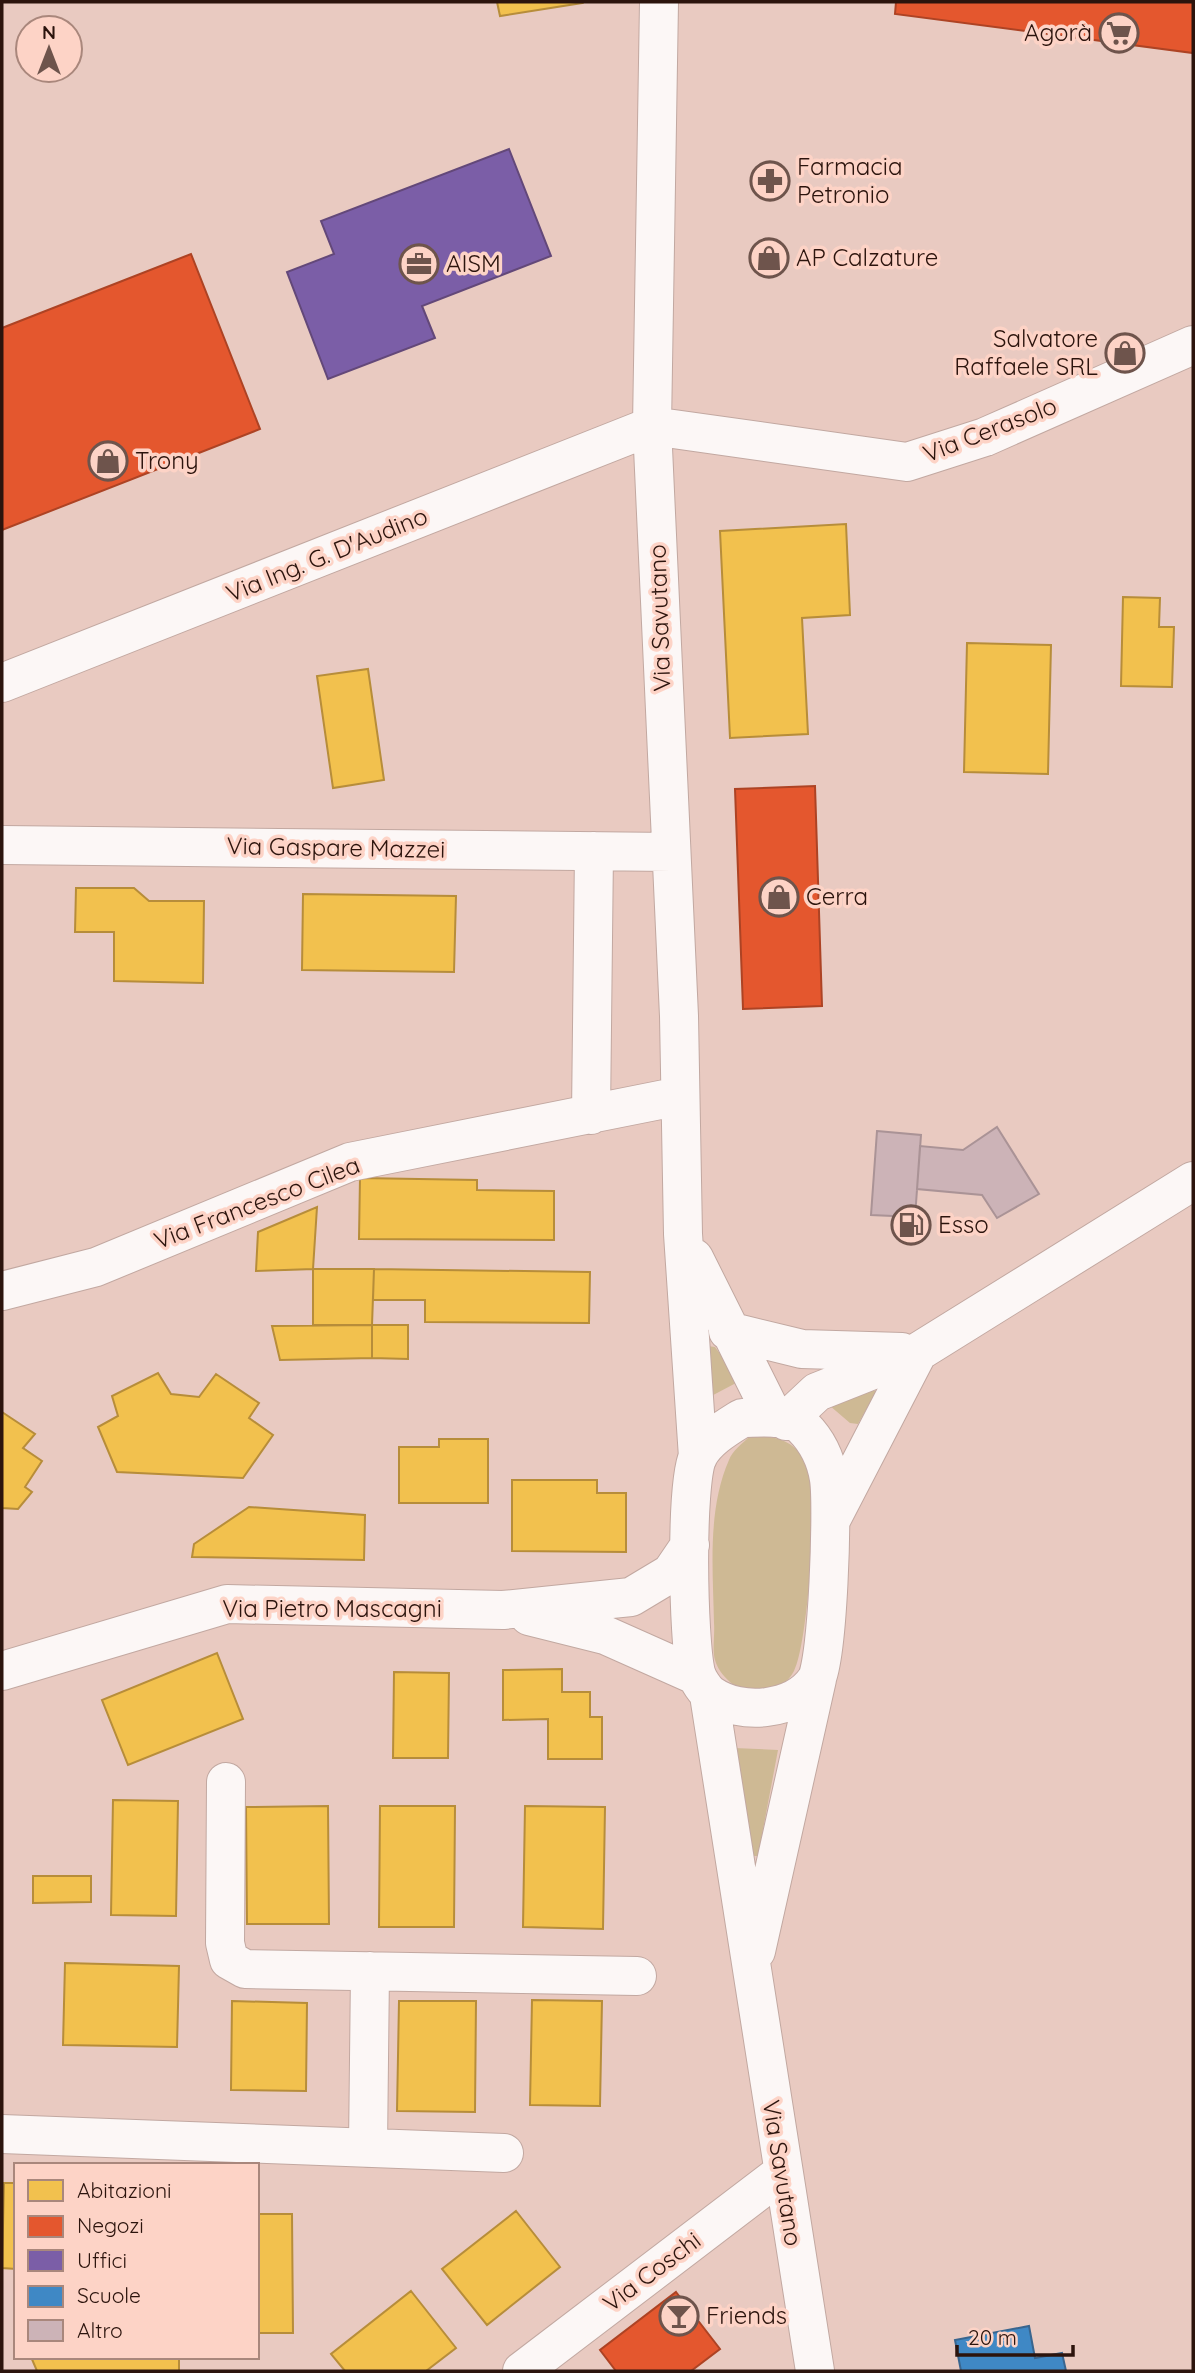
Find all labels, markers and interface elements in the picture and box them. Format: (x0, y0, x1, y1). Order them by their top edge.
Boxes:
supermarket icon: Agorà (1098, 12, 1140, 54)
north arrow (14, 14, 84, 84)
place label: Agorà (1024, 17, 1092, 47)
text: N (42, 20, 56, 44)
place label: Farmacia Petronio (797, 151, 902, 209)
pharmacy icon: Farmacia Petronio (749, 160, 791, 202)
shop icon: AP Calzature (748, 237, 790, 279)
place label: AP Calzature (796, 242, 938, 272)
office icon: AISM (398, 243, 440, 285)
place label: AISM (446, 248, 501, 278)
place label: Salvatore Raffaele SRL (954, 323, 1098, 381)
shop icon: Salvatore Raffaele SRL (1104, 332, 1146, 374)
street label: Via Cerasolo (919, 390, 1061, 468)
shop icon: Trony (87, 440, 129, 482)
place label: Trony (135, 445, 199, 475)
street label: Via Ing. G. D'Audino (222, 500, 432, 608)
street label: Via Savutano (641, 544, 677, 692)
street label: Via Gaspare Mazzei (226, 830, 446, 864)
shop icon: Cerra (758, 876, 800, 918)
place label: Cerra (806, 881, 868, 911)
street label: Via Francesco Cilea (150, 1149, 364, 1255)
fuel station icon: Esso (890, 1204, 932, 1246)
place label: Esso (938, 1209, 989, 1239)
street label: Via Pietro Mascagni (222, 1593, 442, 1623)
street label: Via Savutano (757, 2098, 809, 2248)
legend (14, 2163, 259, 2359)
text: Abitazioni (77, 2177, 172, 2203)
text: Negozi (77, 2212, 144, 2238)
street label: Via Coschi (597, 2225, 706, 2318)
text: Uffici (77, 2247, 127, 2273)
text: Scuole (77, 2282, 141, 2308)
bar icon: Friends (658, 2295, 700, 2337)
place label: Friends (706, 2300, 787, 2330)
scale bar (957, 2314, 1072, 2358)
text: Altro (77, 2317, 123, 2343)
text: 20 m (968, 2324, 1017, 2350)

